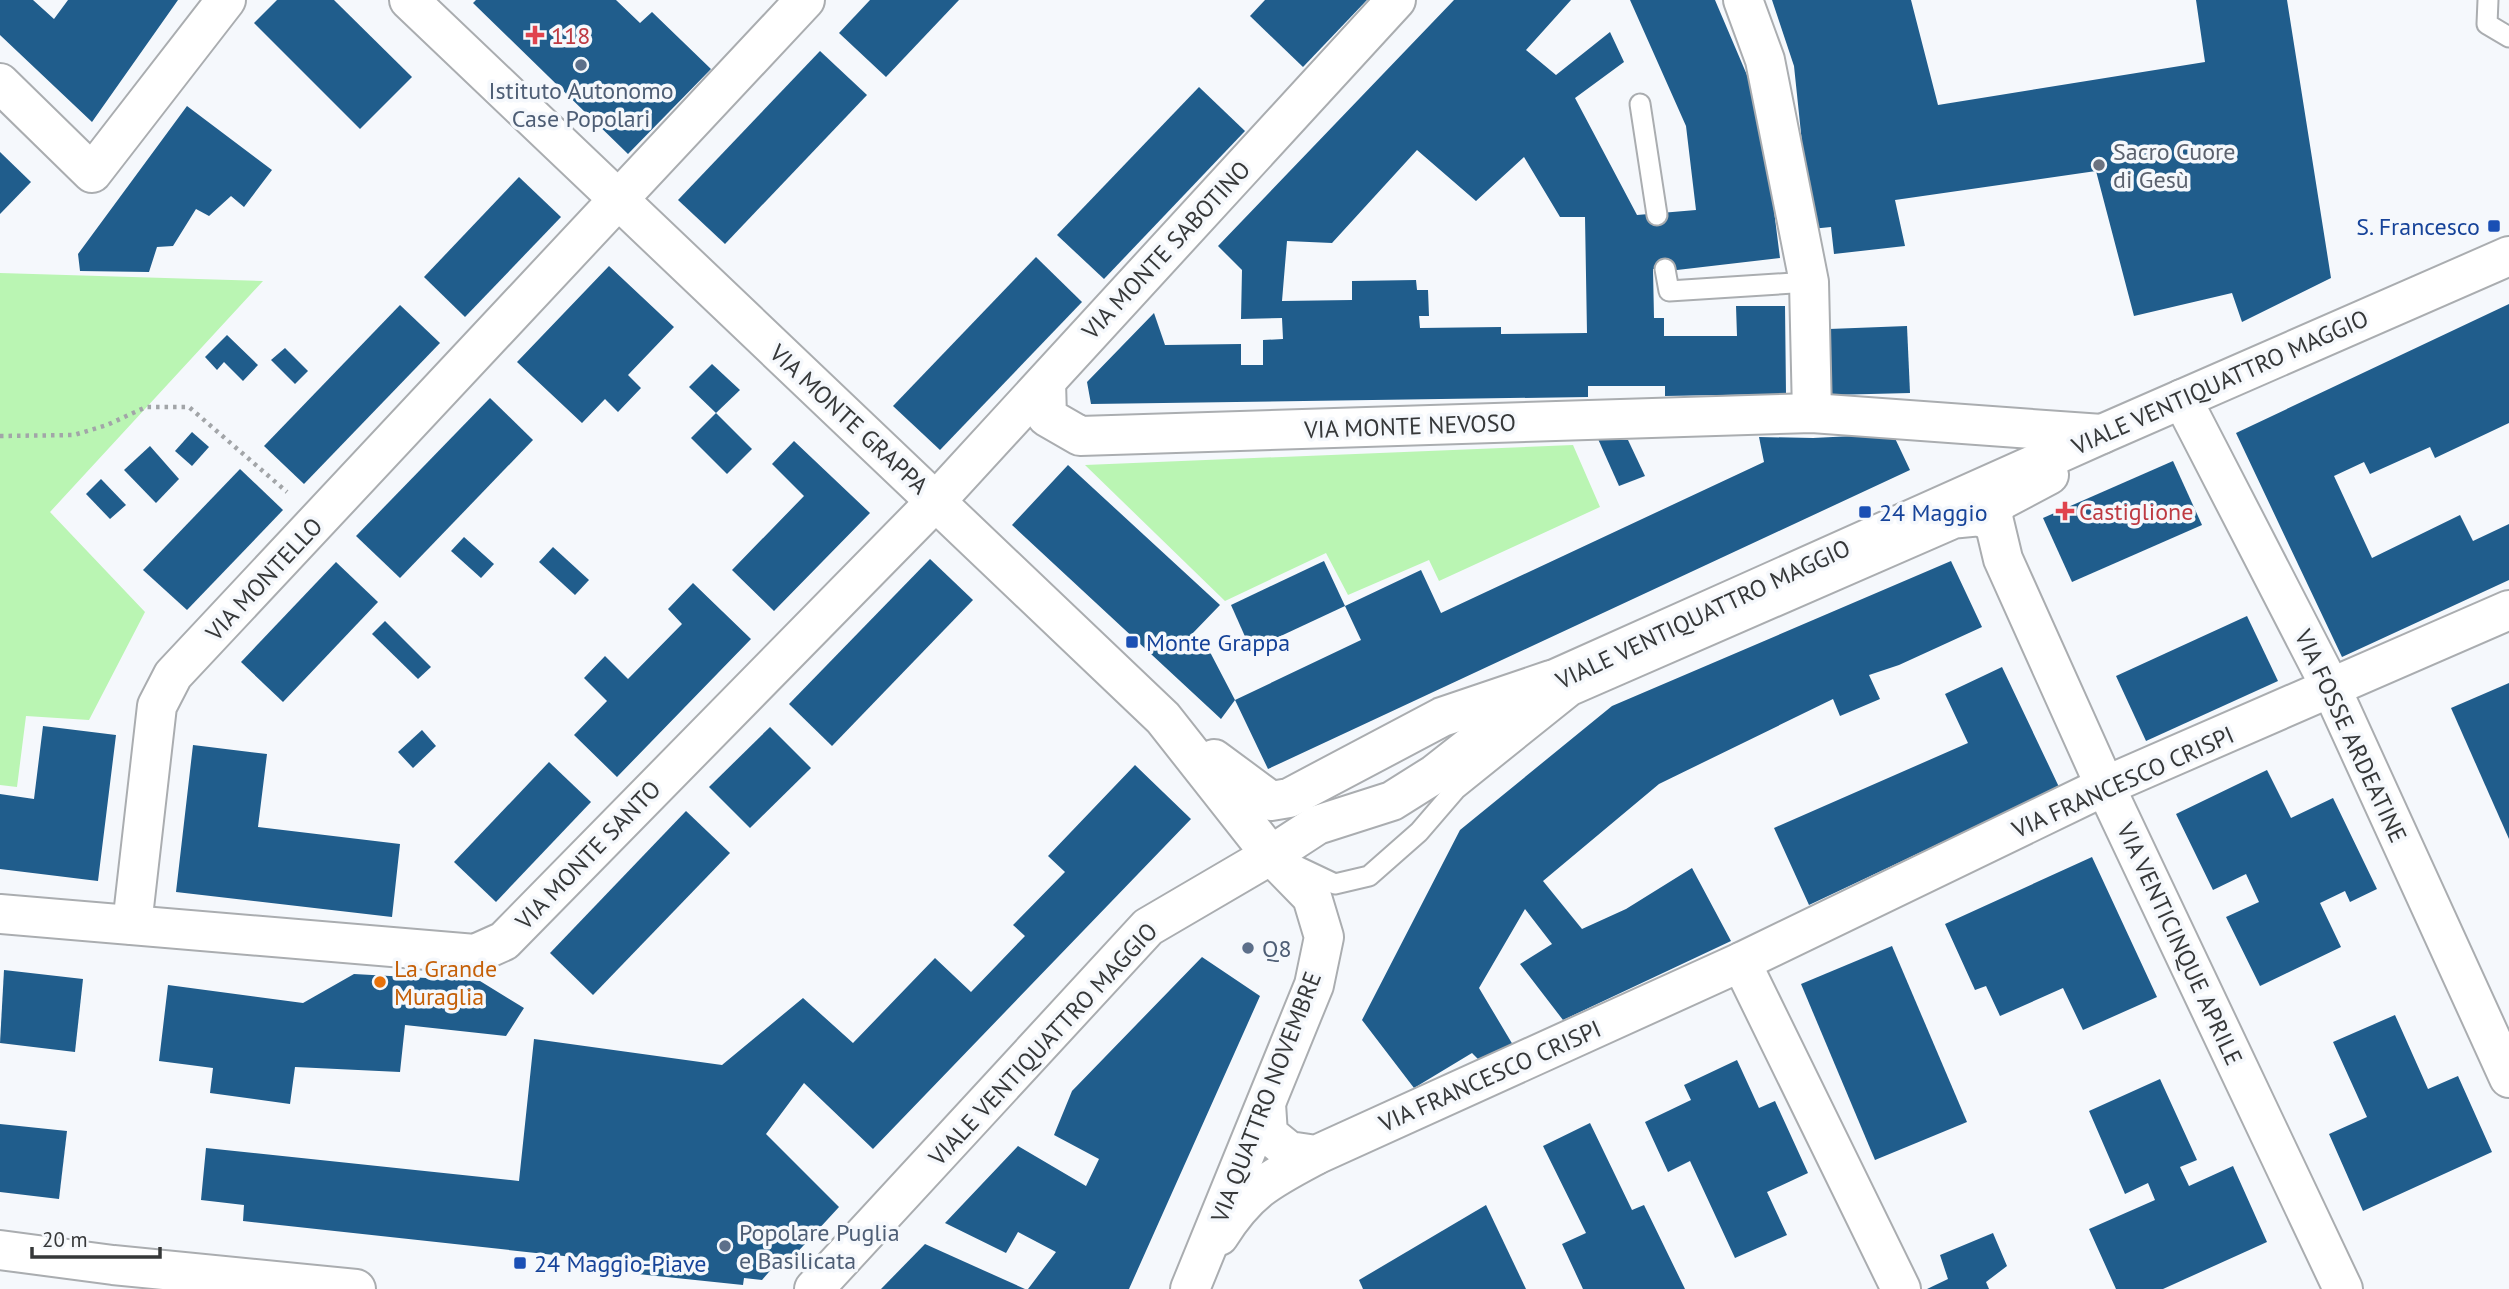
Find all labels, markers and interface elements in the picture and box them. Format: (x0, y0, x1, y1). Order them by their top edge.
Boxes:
place label: 118 (551, 20, 590, 51)
marker: 118 (525, 25, 545, 45)
marker: Istituto Autonomo Case Popolari (573, 57, 589, 73)
place label: Istituto Autonomo Case Popolari (488, 75, 674, 134)
place label: Sacro Cuore di Gesù (2113, 136, 2235, 195)
street label: VIA MONTE SABOTINO (1074, 154, 1257, 347)
marker: Sacro Cuore di Gesù (2091, 157, 2107, 173)
place label: S. Francesco (2356, 211, 2480, 242)
marker: S. Francesco (2486, 218, 2502, 234)
street label: VIALE VENTIQUATTRO MAGGIO (2066, 302, 2373, 462)
street label: VIA MONTE GRAPPA (762, 337, 935, 501)
street label: VIA MONTE NEVOSO (1303, 407, 1516, 445)
place label: Castiglione (2079, 496, 2193, 527)
place label: 24 Maggio (1879, 497, 1988, 528)
marker: Castiglione (2057, 503, 2073, 519)
marker: 24 Maggio (1857, 504, 1873, 520)
street label: VIA MONTELLO (198, 511, 329, 648)
street label: VIALE VENTIQUATTRO MAGGIO (1550, 532, 1855, 696)
street label: VIA FOSSE ARDEATINE (2288, 624, 2414, 847)
place label: Monte Grappa (1146, 627, 1290, 658)
marker: Monte Grappa (1124, 634, 1140, 650)
street label: VIA FRANCESCO CRISPI (2006, 719, 2239, 845)
street label: VIA MONTE SANTO (508, 774, 667, 937)
street label: VIA VENTICINQUE APRILE (2110, 817, 2250, 1070)
street label: VIALE VENTIQUATTRO MAGGIO (921, 916, 1164, 1173)
place label: Q8 (1262, 933, 1292, 964)
marker: Q8 (1240, 940, 1256, 956)
place label: La Grande Muraglia (394, 953, 497, 1012)
street label: VIA QUATTRO NOVEMBRE (1203, 967, 1328, 1228)
marker: La Grande Muraglia (372, 974, 388, 990)
street label: VIA FRANCESCO CRISPI (1373, 1013, 1606, 1139)
scale bar (32, 1216, 159, 1260)
place label: Popolare Puglia e Basilicata (739, 1217, 900, 1276)
text: 20 m (42, 1226, 88, 1253)
marker: Popolare Puglia e Basilicata (717, 1238, 733, 1254)
place label: 24 Maggio-Piave (534, 1248, 706, 1279)
marker: 24 Maggio-Piave (512, 1255, 528, 1271)

